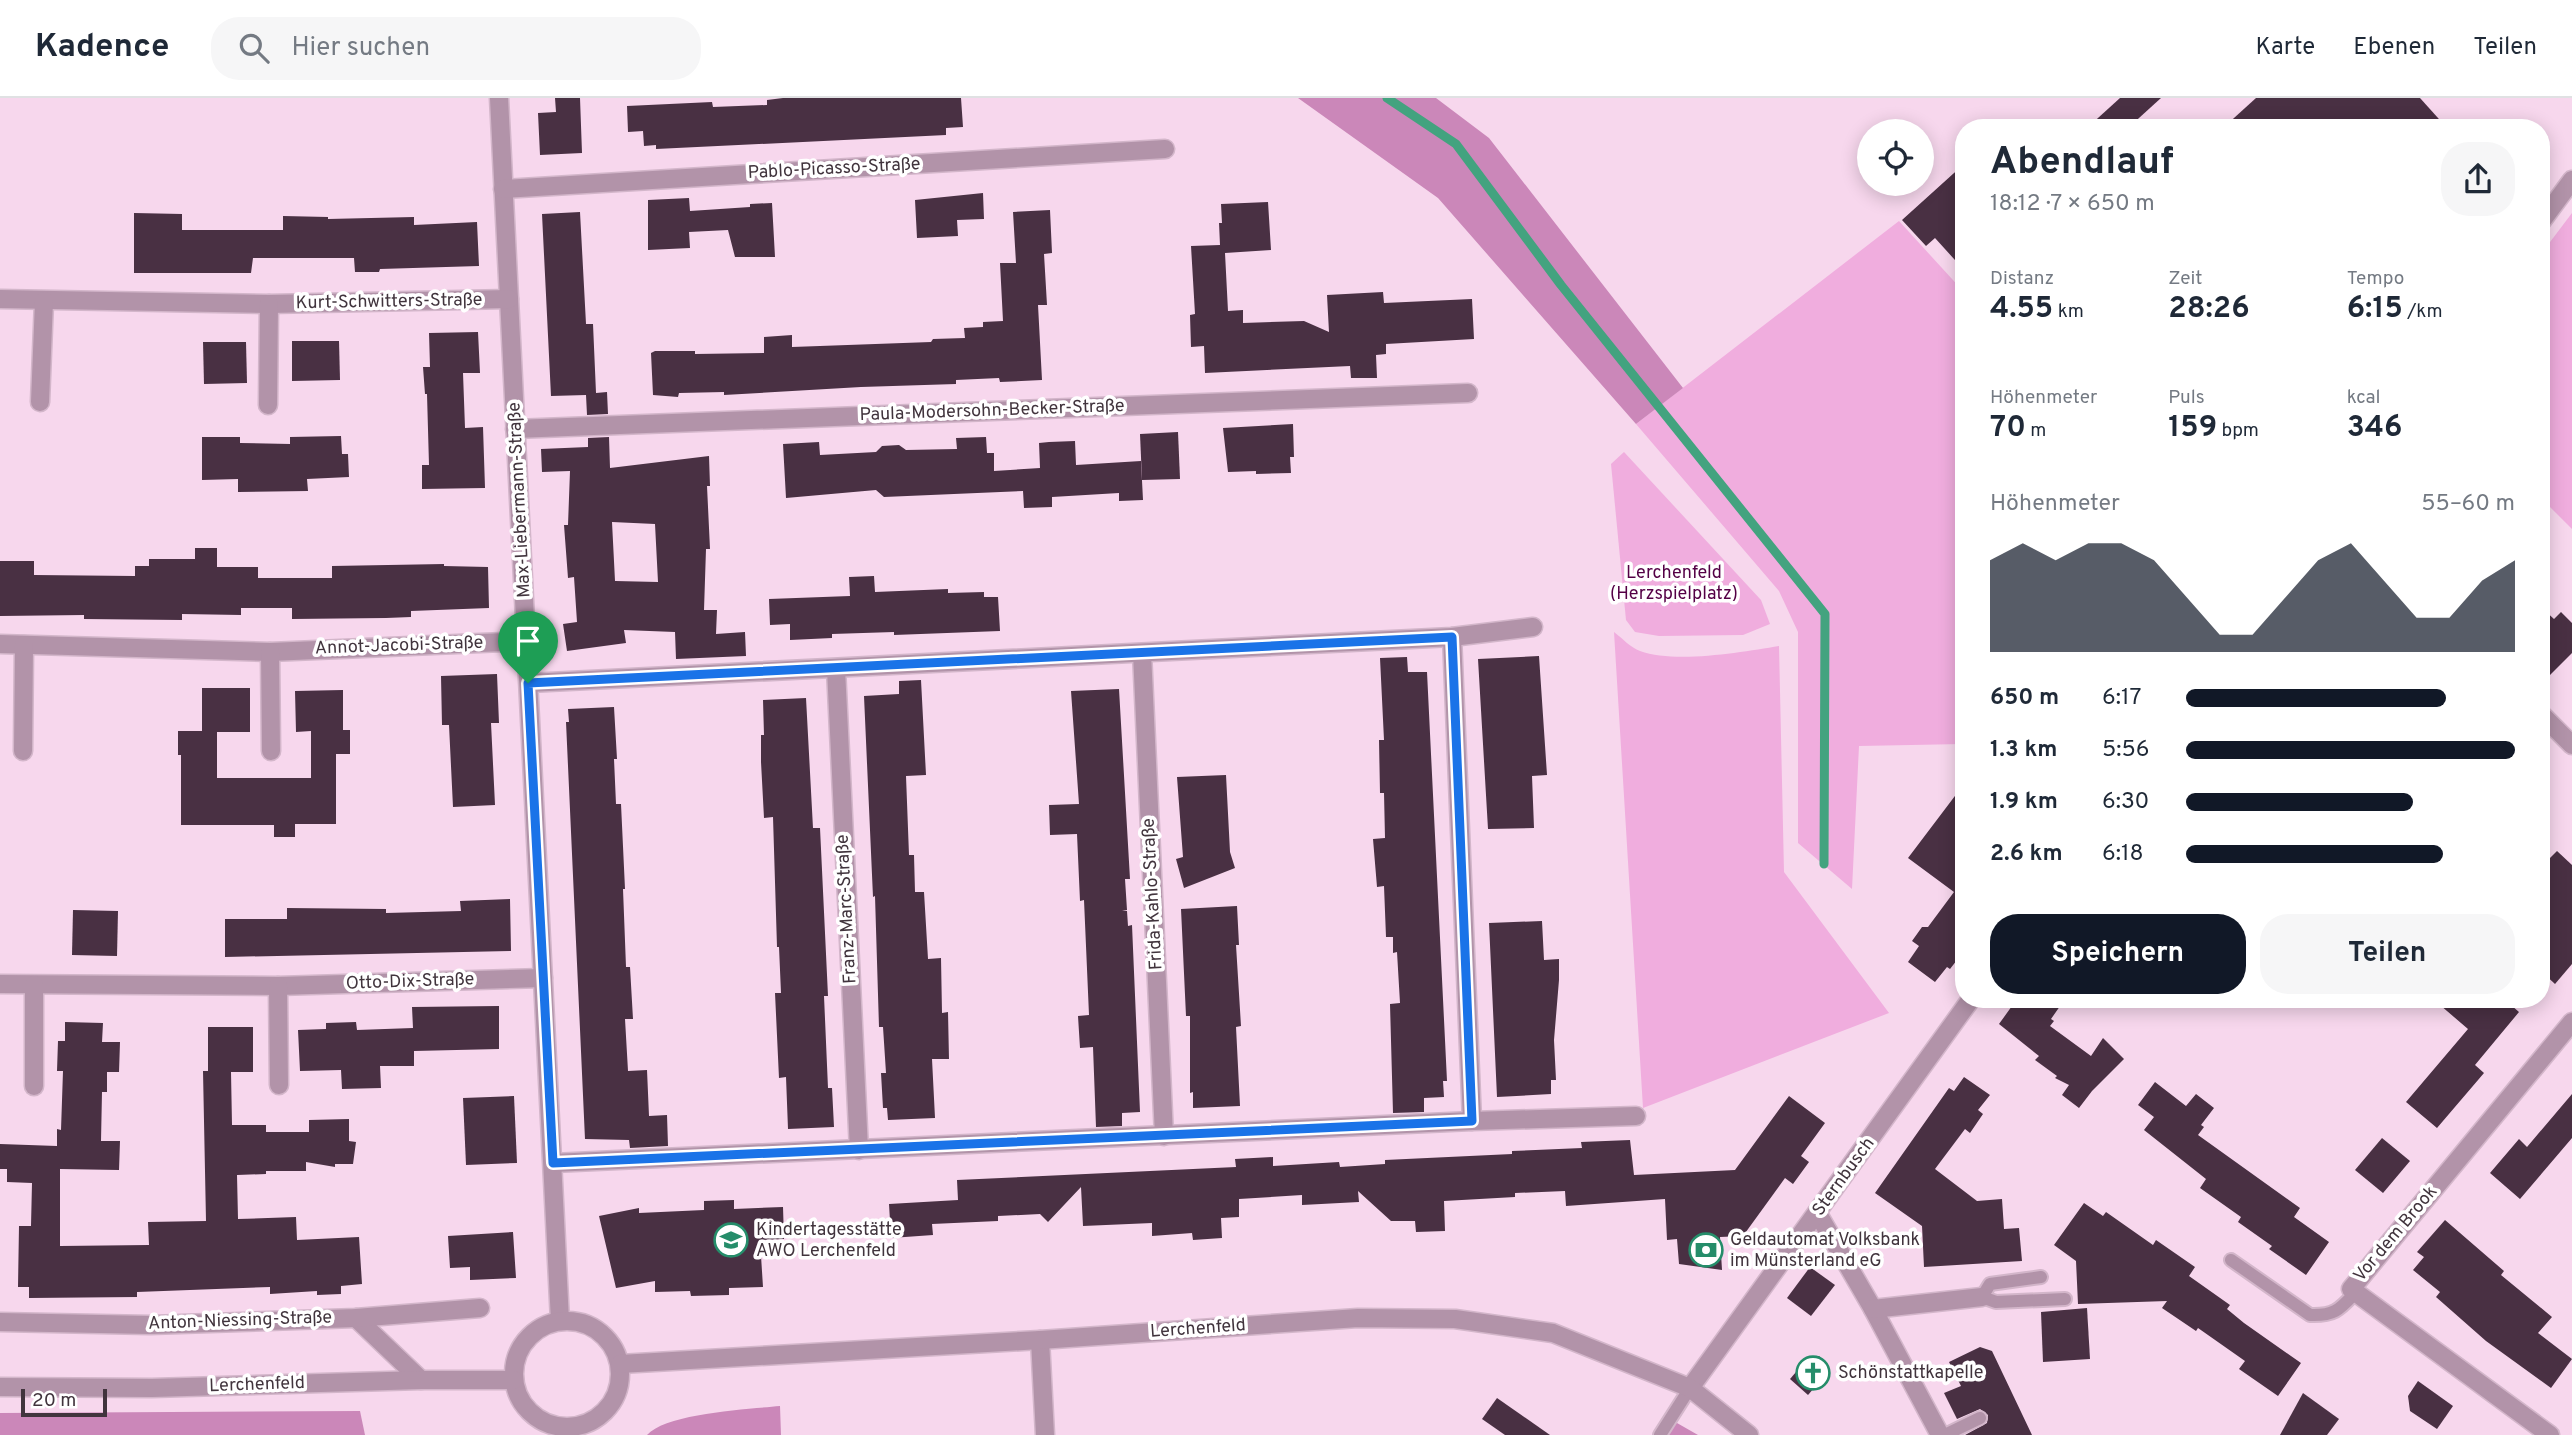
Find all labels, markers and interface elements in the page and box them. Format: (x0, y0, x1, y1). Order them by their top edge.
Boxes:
search box (211, 17, 701, 80)
text: Kadence (35, 27, 169, 69)
icon: search (235, 29, 273, 67)
text: Hier suchen (291, 32, 430, 65)
text: Karte (2255, 33, 2315, 63)
text: Ebenen (2353, 33, 2435, 63)
text: Teilen (2473, 33, 2537, 63)
map controls (1857, 119, 1934, 196)
button: locate (1857, 119, 1934, 196)
text: Abendlauf (1990, 139, 2174, 188)
button: share (2441, 142, 2515, 216)
street label: Pablo-Picasso-Straße (747, 153, 921, 185)
text: 18:12 · 7 × 650 m (1990, 190, 2155, 219)
text: Distanz (1990, 267, 2054, 291)
text: Zeit (2168, 267, 2203, 291)
text: Tempo (2347, 267, 2404, 291)
street label: Kurt-Schwitters-Straße (295, 289, 483, 315)
text: 4.55 (1990, 291, 2053, 328)
text: 28:26 (2168, 291, 2250, 328)
text: 6:15 (2347, 291, 2403, 328)
text: km (2053, 300, 2084, 324)
text: /km (2403, 300, 2443, 324)
text: Höhenmeter (1990, 386, 2097, 410)
text: Puls (2168, 386, 2205, 410)
text: kcal (2347, 386, 2380, 410)
street label: Paula-Modersohn-Becker-Straße (859, 395, 1125, 427)
street label: Max-Liebermann-Straße (503, 402, 537, 598)
text: 70 (1990, 410, 2026, 447)
text: 159 (2168, 410, 2217, 447)
text: 346 (2347, 410, 2402, 447)
text: m (2026, 419, 2046, 443)
text: bpm (2217, 419, 2259, 443)
text: Höhenmeter (1990, 490, 2120, 519)
text: 55–60 m (2421, 490, 2515, 519)
park label: Lerchenfeld (Herzspielplatz) (1610, 562, 1738, 606)
pin (498, 611, 558, 683)
icon: arrive (509, 622, 547, 660)
street label: Annot-Jacobi-Straße (314, 632, 484, 660)
text: 650 m (1990, 684, 2059, 713)
text: 6:17 (2102, 684, 2141, 713)
text: 1.3 km (1990, 736, 2057, 765)
text: 5:56 (2102, 736, 2149, 765)
text: 1.9 km (1990, 788, 2058, 817)
text: 6:30 (2102, 788, 2149, 817)
street label: Frida-Kahlo-Straße (1138, 817, 1168, 971)
street label: Franz-Marc-Straße (832, 834, 862, 984)
text: 2.6 km (1990, 840, 2063, 869)
text: 6:18 (2102, 840, 2144, 869)
button: Speichern (1990, 914, 2246, 994)
button: Teilen (2260, 914, 2515, 994)
street label: Otto-Dix-Straße (345, 968, 475, 996)
street label: Sternbusch (1808, 1133, 1880, 1221)
street label: Vor dem Brook (2349, 1181, 2443, 1287)
place label: Kindertagesstätte AWO Lerchenfeld (756, 1219, 902, 1263)
school or university icon: Kindertagesstätte AWO Lerchenfeld (712, 1221, 750, 1259)
place label: Geldautomat Volksbank im Münsterland eG (1730, 1229, 1920, 1273)
bank icon: Geldautomat Volksbank im Münsterland eG (1687, 1231, 1725, 1269)
street label: Anton-Niessing-Straße (148, 1306, 332, 1336)
street label: Lerchenfeld (1149, 1314, 1247, 1344)
church icon: Schönstattkapelle (1794, 1354, 1832, 1392)
place label: Schönstattkapelle (1838, 1362, 1983, 1385)
street label: Lerchenfeld (209, 1372, 305, 1398)
scale bar (21, 1386, 107, 1418)
text: 20 m (32, 1389, 76, 1413)

